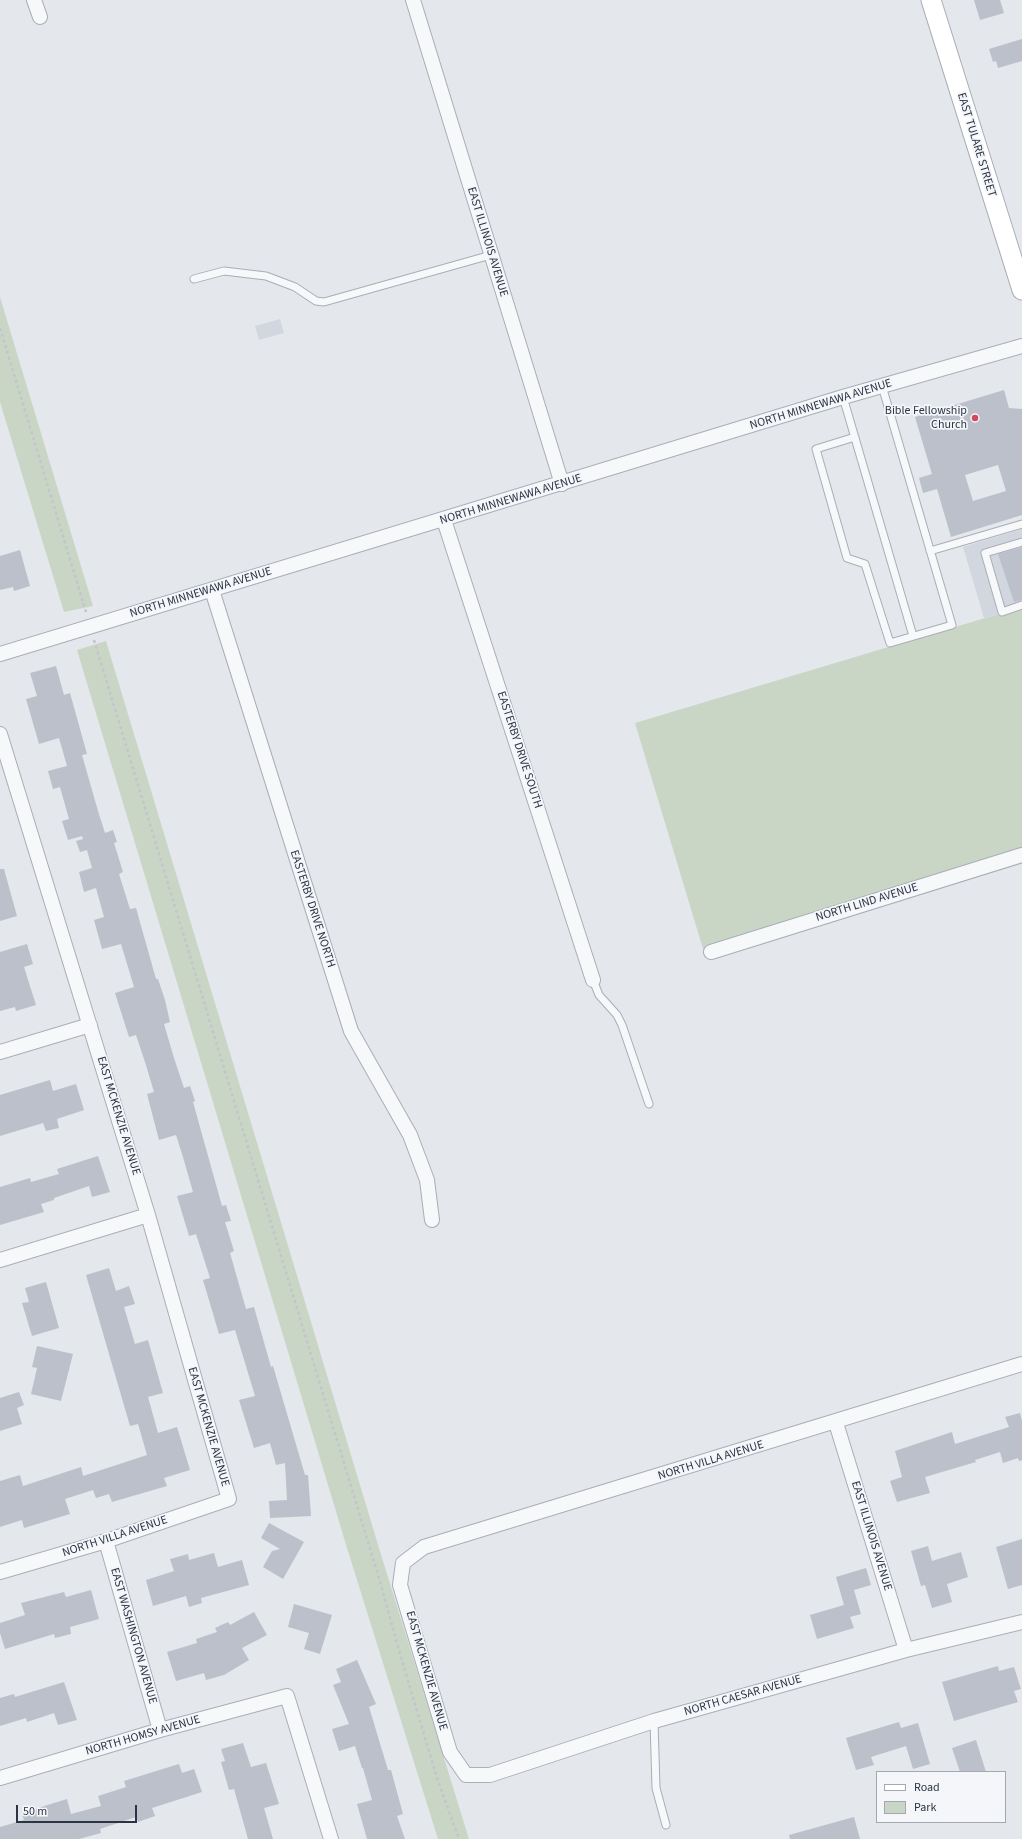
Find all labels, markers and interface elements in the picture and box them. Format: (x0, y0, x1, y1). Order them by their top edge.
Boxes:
street label: EAST TULARE STREET (953, 91, 999, 199)
street label: EAST ILLINOIS AVENUE (463, 185, 511, 299)
street label: NORTH MINNEWAWA AVENUE (748, 377, 894, 433)
place label: Bible Fellowship Church (885, 404, 967, 432)
marker: Bible Fellowship Church (970, 413, 980, 423)
street label: NORTH MINNEWAWA AVENUE (438, 472, 584, 528)
street label: NORTH MINNEWAWA AVENUE (128, 565, 274, 621)
street label: EASTERBY DRIVE SOUTH (493, 690, 545, 810)
street label: EASTERBY DRIVE NORTH (286, 849, 338, 969)
street label: NORTH LIND AVENUE (814, 881, 920, 925)
street label: EAST MCKENZIE AVENUE (93, 1055, 143, 1177)
street label: EAST MCKENZIE AVENUE (184, 1366, 232, 1488)
street label: NORTH VILLA AVENUE (656, 1438, 766, 1484)
street label: EAST ILLINOIS AVENUE (847, 1479, 895, 1593)
street label: NORTH VILLA AVENUE (61, 1513, 169, 1561)
street label: EAST WASHINGTON AVENUE (107, 1566, 159, 1706)
street label: EAST MCKENZIE AVENUE (402, 1610, 450, 1732)
street label: NORTH CAESAR AVENUE (683, 1672, 803, 1720)
street label: NORTH HOMSY AVENUE (84, 1713, 202, 1759)
legend (876, 1771, 1006, 1823)
text: Road (914, 1779, 940, 1796)
scale bar (18, 1797, 139, 1823)
text: Park (914, 1799, 936, 1816)
text: 50 m (23, 1803, 47, 1820)

